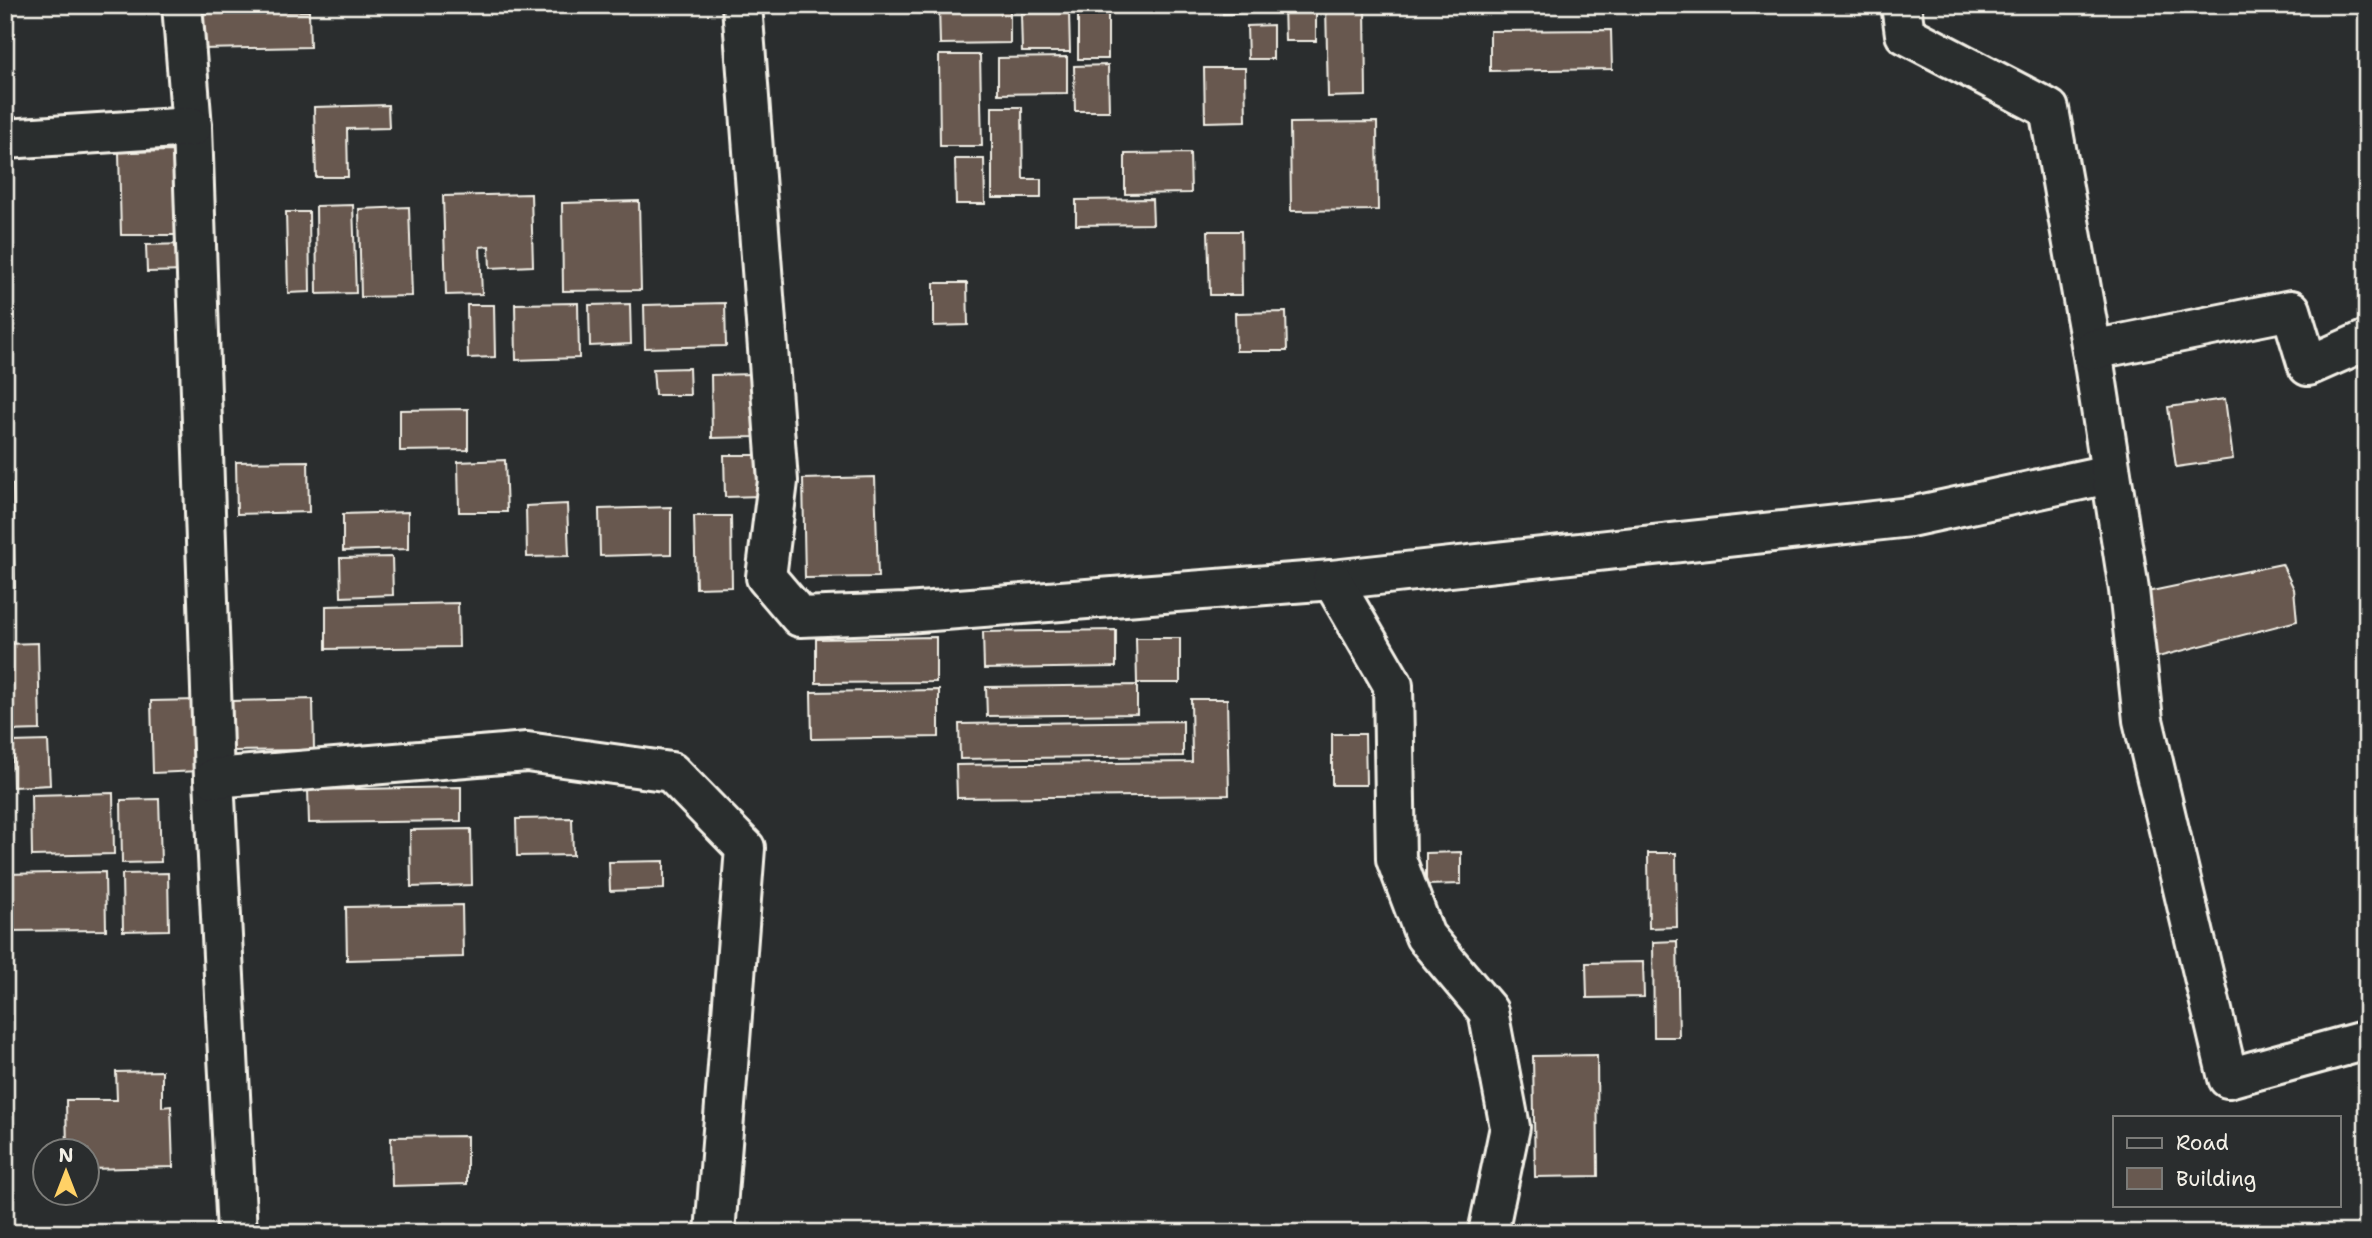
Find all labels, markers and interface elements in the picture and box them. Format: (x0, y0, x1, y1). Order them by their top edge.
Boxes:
legend (2113, 1116, 2340, 1206)
text: Road (2176, 1129, 2229, 1157)
north arrow (32, 1136, 102, 1206)
text: N (58, 1143, 74, 1168)
text: Building (2176, 1165, 2256, 1193)

